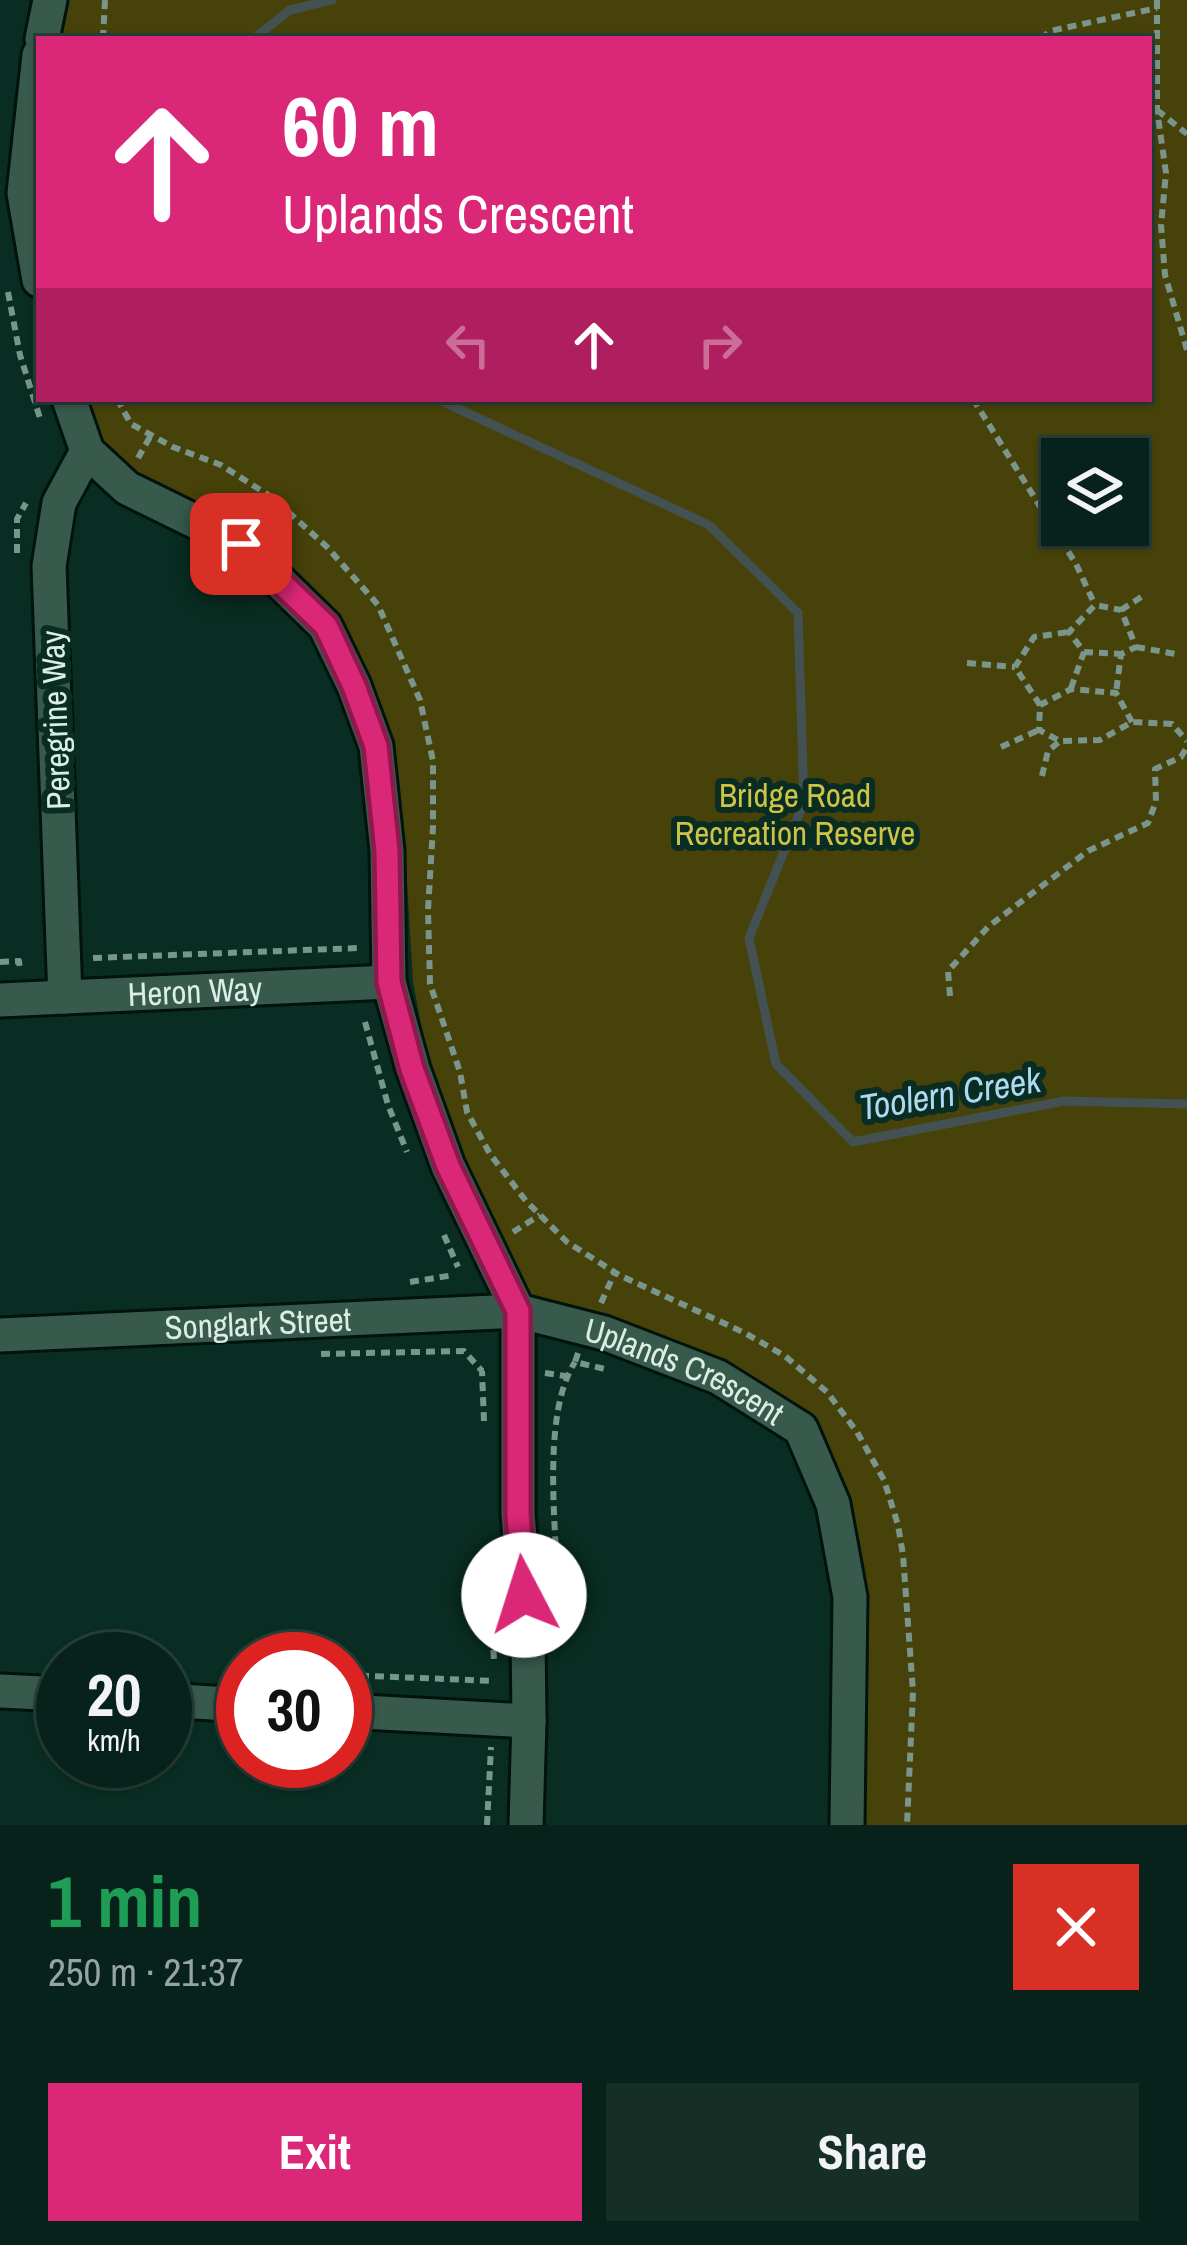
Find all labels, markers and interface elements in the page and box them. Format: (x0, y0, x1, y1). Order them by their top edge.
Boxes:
text: 60 m (282, 69, 439, 182)
icon: ahead (84, 84, 240, 240)
text: Uplands Crescent (282, 177, 634, 250)
icon: left (435, 312, 501, 378)
icon: ahead (561, 312, 627, 378)
icon: right (687, 312, 753, 378)
map controls (1041, 438, 1149, 546)
button: layers (1041, 438, 1149, 546)
pin (190, 493, 292, 595)
icon: arrive (208, 511, 274, 577)
street label: Peregrine Way (30, 629, 80, 810)
park label: Bridge Road Recreation Reserve (675, 773, 915, 855)
street label: Heron Way (127, 966, 263, 1016)
water label: Toolern Creek (856, 1055, 1045, 1131)
street label: Songlark Street (163, 1297, 352, 1349)
street label: Uplands Crescent (580, 1307, 792, 1435)
position arrow (461, 1532, 587, 1658)
speed limit sign: 30 (216, 1632, 372, 1788)
text: 20 (87, 1654, 141, 1735)
text: km/h (87, 1720, 141, 1760)
text: 1 min (48, 1852, 202, 1949)
button: close (1013, 1864, 1139, 1990)
text: 250 m · 21:37 (48, 1946, 244, 1998)
button: Exit (48, 2083, 582, 2221)
button: Share (606, 2083, 1139, 2221)

